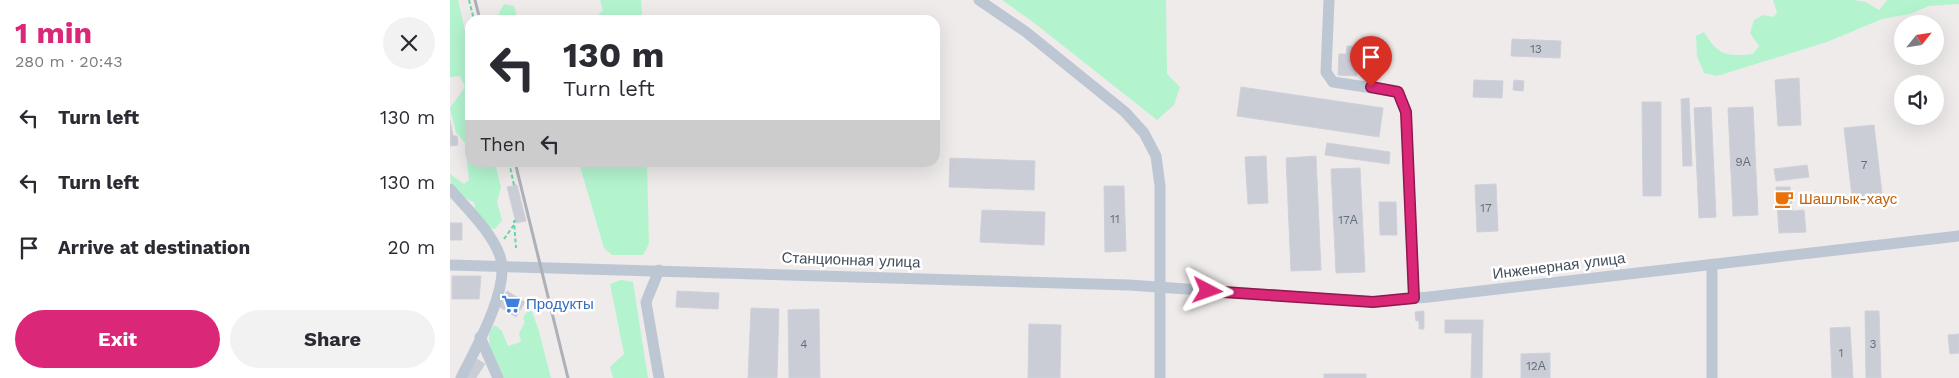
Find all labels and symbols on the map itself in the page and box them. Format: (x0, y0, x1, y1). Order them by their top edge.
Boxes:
north arrow (1894, 15, 1944, 65)
pin (1350, 36, 1392, 87)
house number: 13 (1530, 42, 1542, 56)
house number: 9А (1735, 155, 1751, 169)
house number: 7 (1861, 158, 1868, 172)
cafe icon: Шашлык-хаус (1773, 188, 1795, 210)
place label: Шашлык-хаус (1799, 190, 1898, 208)
house number: 17 (1480, 201, 1492, 215)
house number: 11 (1110, 212, 1120, 226)
house number: 17А (1338, 213, 1358, 227)
street label: Станционная улица (781, 249, 921, 271)
street label: Инженерная улица (1492, 249, 1627, 283)
position arrow (1181, 264, 1233, 316)
supermarket icon: Продукты (500, 293, 522, 315)
place label: Продукты (526, 295, 594, 313)
house number: 4 (800, 337, 808, 351)
house number: 3 (1870, 337, 1877, 351)
house number: 1 (1839, 346, 1843, 360)
house number: 12А (1526, 359, 1546, 373)

